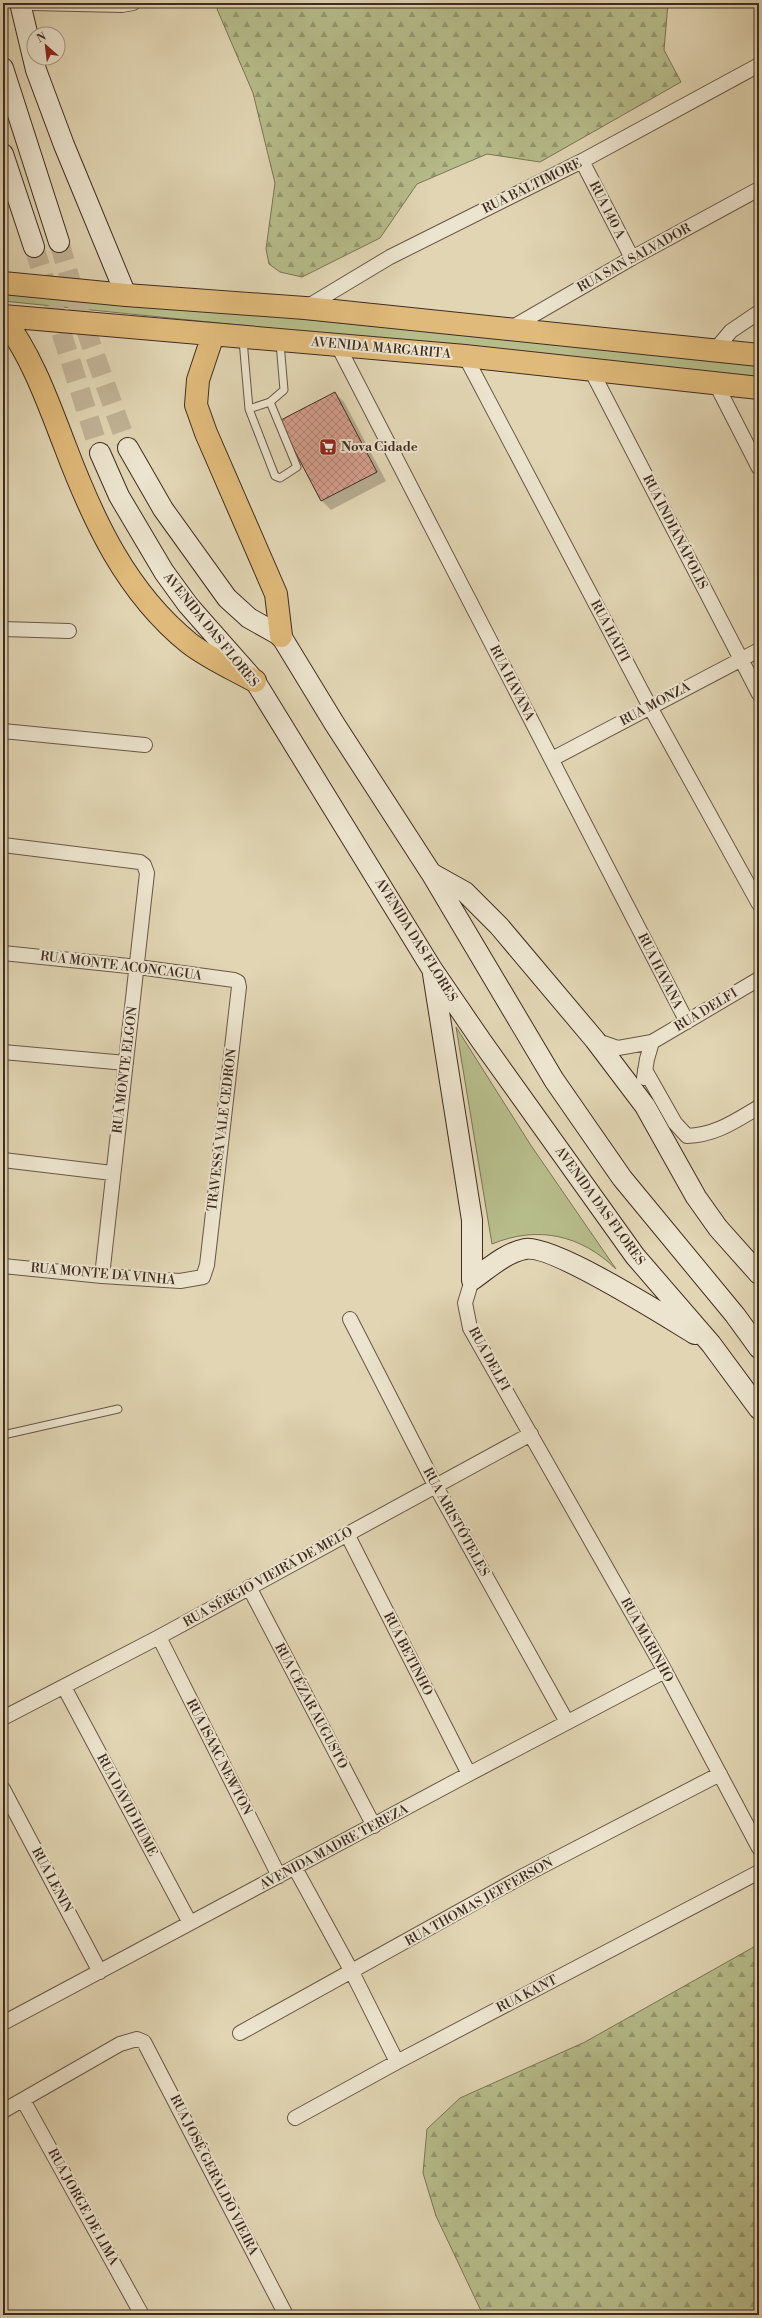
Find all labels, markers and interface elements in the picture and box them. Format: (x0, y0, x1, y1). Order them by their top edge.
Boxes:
north arrow (26, 26, 66, 66)
text: N (35, 30, 49, 46)
street label: RUA BALTIMORE (480, 155, 584, 217)
street label: RUA 140 A (586, 179, 629, 242)
street label: RUA SAN SALVADOR (574, 220, 694, 296)
street label: AVENIDA MARGARITA (309, 334, 453, 362)
supermarket icon: Nova Cidade (318, 437, 338, 457)
place label: Nova Cidade (341, 439, 418, 455)
street label: RUA INDIANÁPOLIS (639, 472, 712, 592)
street label: AVENIDA DAS FLORES (159, 569, 262, 690)
street label: RUA HAITI (587, 597, 633, 665)
street label: RUA HAVANA (486, 643, 538, 724)
street label: RUA MONZA (617, 678, 694, 729)
street label: AVENIDA DAS FLORES (371, 874, 461, 1005)
street label: RUA HAVANA (634, 931, 686, 1012)
street label: RUA MONTE ACONCAGUA (39, 948, 204, 984)
street label: RUA DELFI (672, 985, 740, 1035)
street label: RUA MONTE ELGON (109, 1005, 141, 1135)
street label: TRAVESSA VALE CEDRON (204, 1047, 240, 1212)
street label: AVENIDA DAS FLORES (551, 1143, 648, 1268)
street label: RUA MONTE DA VINHA (30, 1260, 177, 1288)
street label: RUA DELFI (465, 1324, 513, 1394)
street label: RUA ARISTÓTELES (419, 1464, 493, 1579)
street label: RUA SÉRGIO VIEIRA DE MELO (180, 1523, 356, 1630)
street label: RUA MARINHO (617, 1595, 677, 1685)
street label: RUA BETINHO (380, 1610, 436, 1698)
street label: RUA CÉZAR AUGUSTO (271, 1640, 352, 1772)
street label: RUA ISAAC NEWTON (183, 1696, 255, 1818)
street label: RUA DAVID HUME (93, 1751, 161, 1859)
street label: AVENIDA MADRE TEREZA (256, 1800, 412, 1893)
street label: RUA LENIN (28, 1845, 76, 1915)
street label: RUA THOMAS JEFFERSON (402, 1854, 556, 1949)
street label: RUA KANT (494, 1972, 560, 2016)
street label: RUA JOSÉ GERALDO VIEIRA (166, 2091, 263, 2259)
street label: RUA JORGE DE LIMA (44, 2146, 122, 2269)

